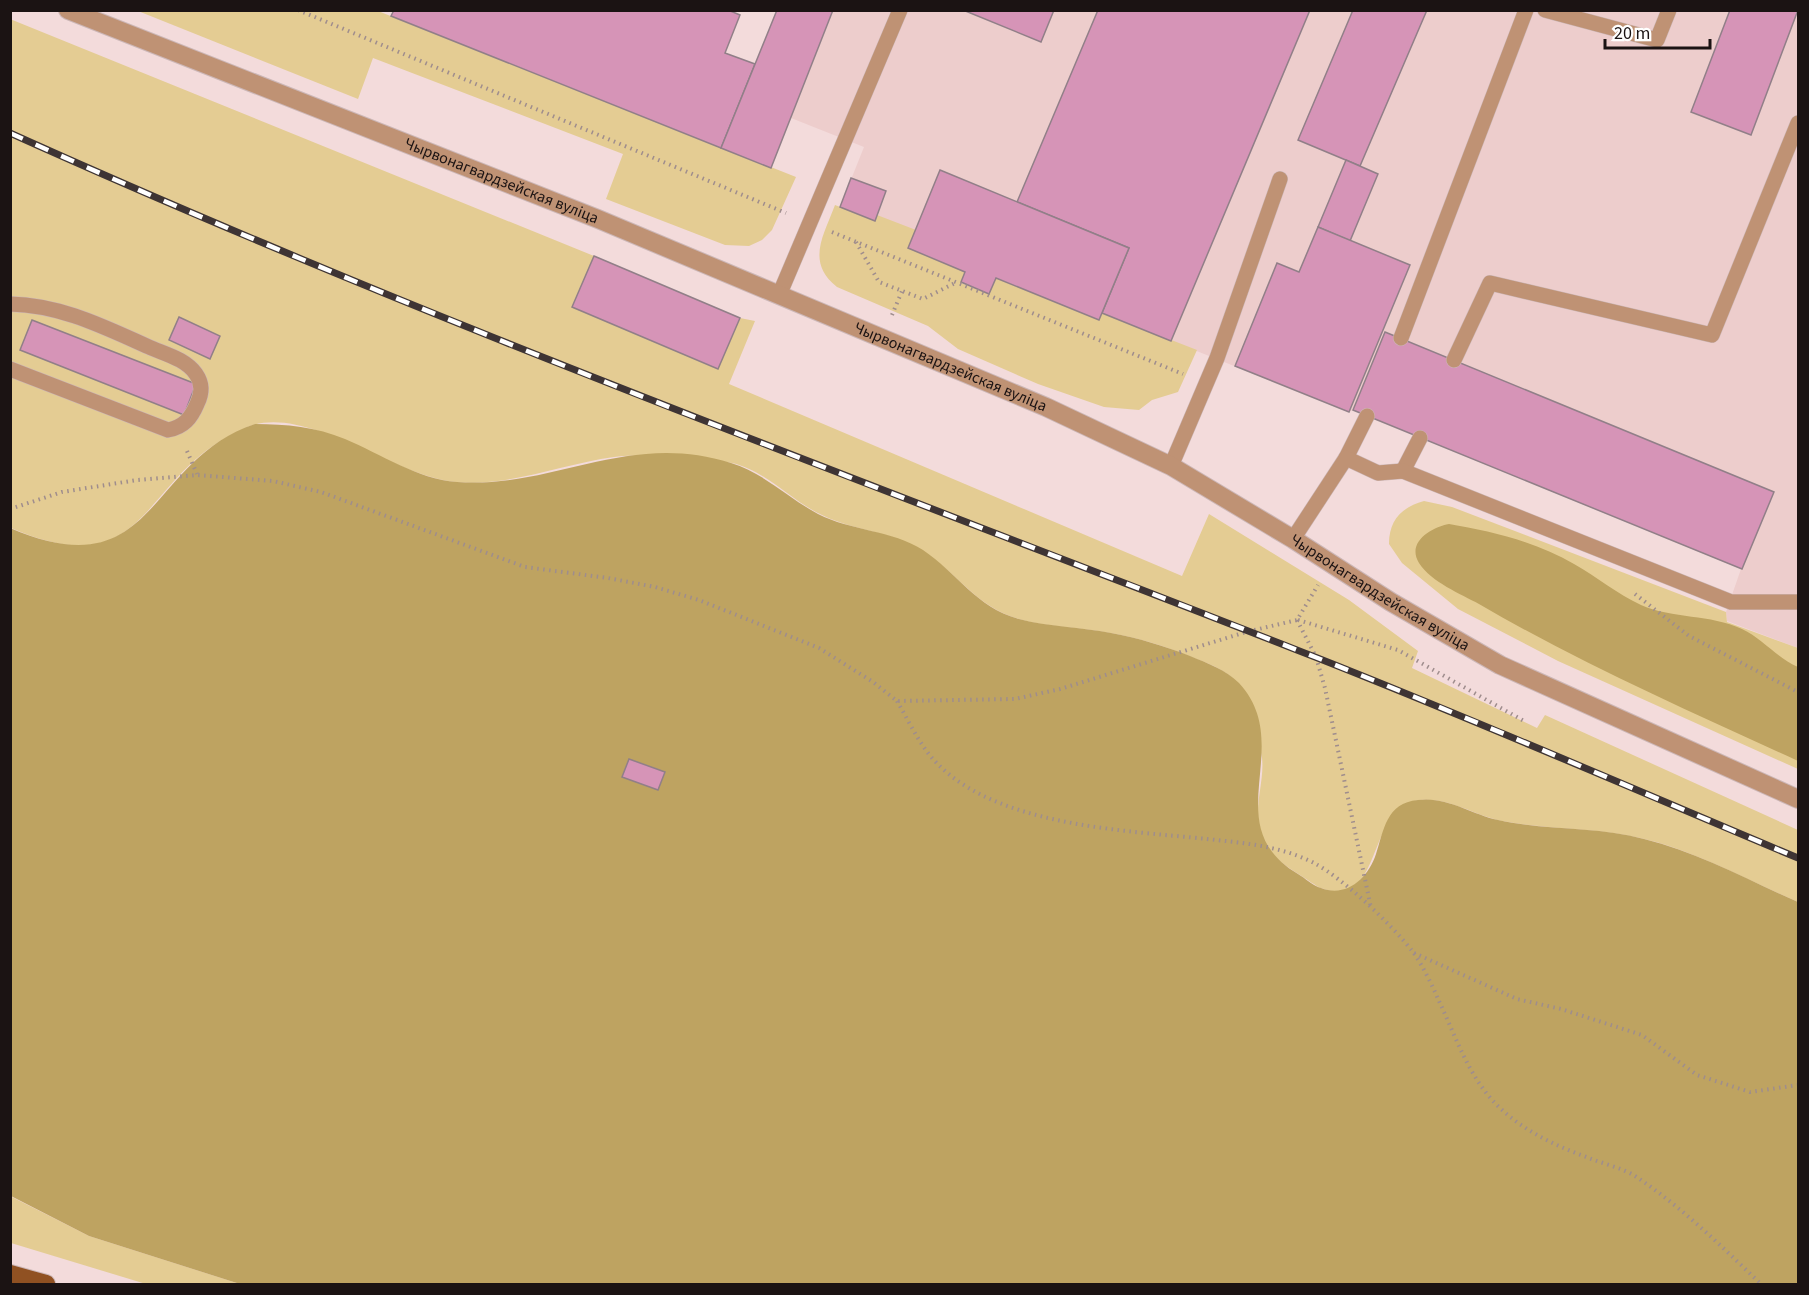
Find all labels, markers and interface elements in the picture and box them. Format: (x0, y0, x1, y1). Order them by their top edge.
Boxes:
scale bar (1605, 12, 1710, 50)
text: 20 m (1614, 21, 1650, 46)
street label: Чырвонагвардзейская вуліца (401, 133, 602, 229)
street label: Чырвонагвардзейская вуліца (851, 317, 1050, 417)
street label: Чырвонагвардзейская вуліца (1286, 529, 1474, 656)

